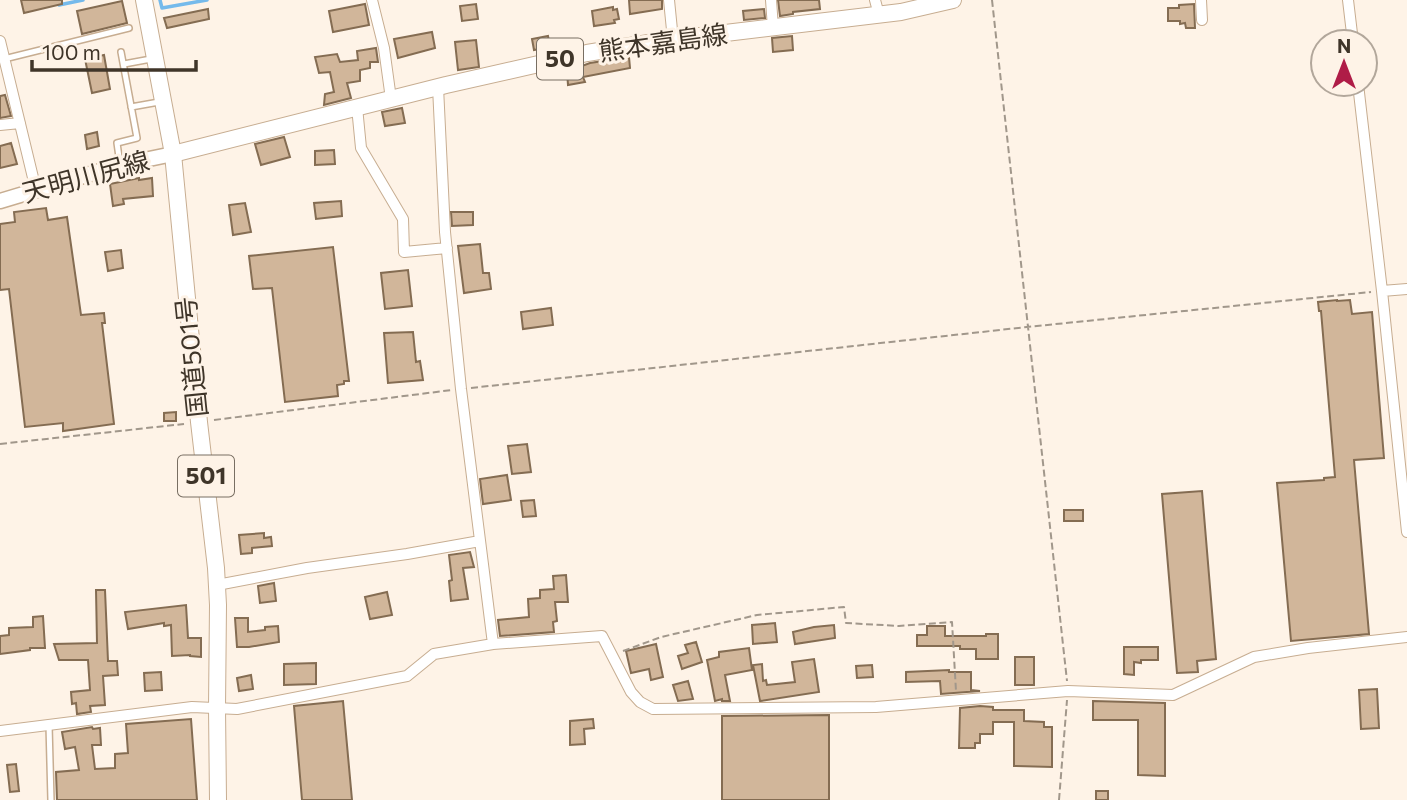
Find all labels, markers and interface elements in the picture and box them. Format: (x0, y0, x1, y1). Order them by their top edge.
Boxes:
street label: 熊本嘉島線 (596, 17, 729, 66)
scale bar (32, 28, 196, 72)
north arrow (1309, 28, 1379, 98)
text: N (1337, 34, 1351, 57)
road number: 50 (537, 38, 583, 80)
text: 100 m (42, 39, 101, 64)
street label: 天明川尻線 (19, 144, 152, 207)
street label: 国道501号 (169, 295, 212, 419)
road number: 501 (178, 456, 234, 496)

